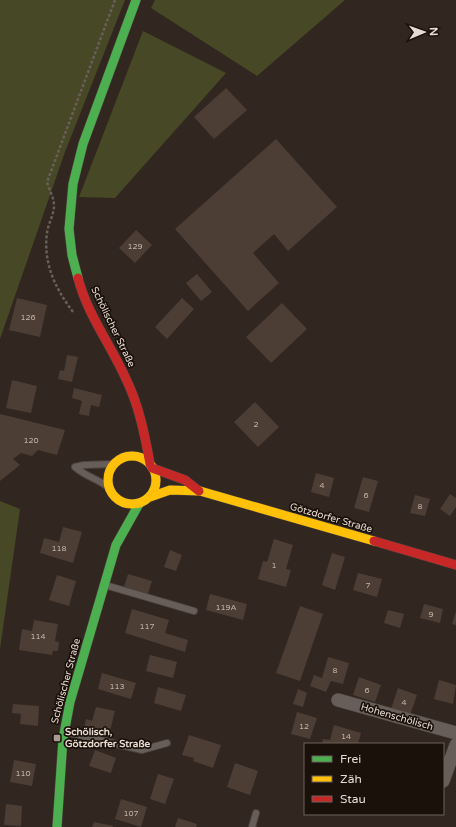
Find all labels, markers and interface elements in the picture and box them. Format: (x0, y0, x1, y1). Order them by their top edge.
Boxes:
north arrow (404, 12, 444, 52)
text: N (427, 27, 440, 36)
house number: 129 (127, 242, 143, 251)
street label: Schölischer Straße (88, 285, 138, 369)
house number: 126 (20, 313, 36, 322)
house number: 2 (253, 420, 259, 429)
house number: 120 (23, 436, 39, 445)
house number: 4 (319, 481, 325, 490)
house number: 6 (363, 491, 369, 500)
street label: Götzdorfer Straße (288, 500, 374, 536)
house number: 8 (417, 502, 423, 511)
house number: 118 (51, 544, 67, 553)
house number: 1 (271, 561, 277, 570)
house number: 7 (365, 581, 371, 590)
house number: 119A (215, 603, 237, 612)
house number: 9 (428, 610, 434, 619)
house number: 117 (139, 622, 155, 631)
house number: 114 (30, 632, 46, 641)
street label: Schölischer Straße (49, 637, 83, 725)
house number: 8 (332, 666, 338, 675)
house number: 113 (109, 682, 125, 691)
house number: 6 (364, 686, 370, 695)
house number: 4 (401, 698, 407, 707)
street label: Hohenschölisch (359, 701, 435, 733)
house number: 12 (299, 722, 309, 731)
place label: Schölisch, Götzdorfer Straße (65, 726, 151, 750)
house number: 14 (341, 732, 351, 741)
marker: Schölisch, Götzdorfer Straße (52, 733, 62, 743)
legend (304, 743, 444, 815)
text: Frei (340, 752, 361, 766)
house number: 110 (15, 769, 31, 778)
text: Zäh (340, 772, 362, 786)
text: Stau (340, 792, 366, 806)
house number: 107 (123, 809, 139, 818)

